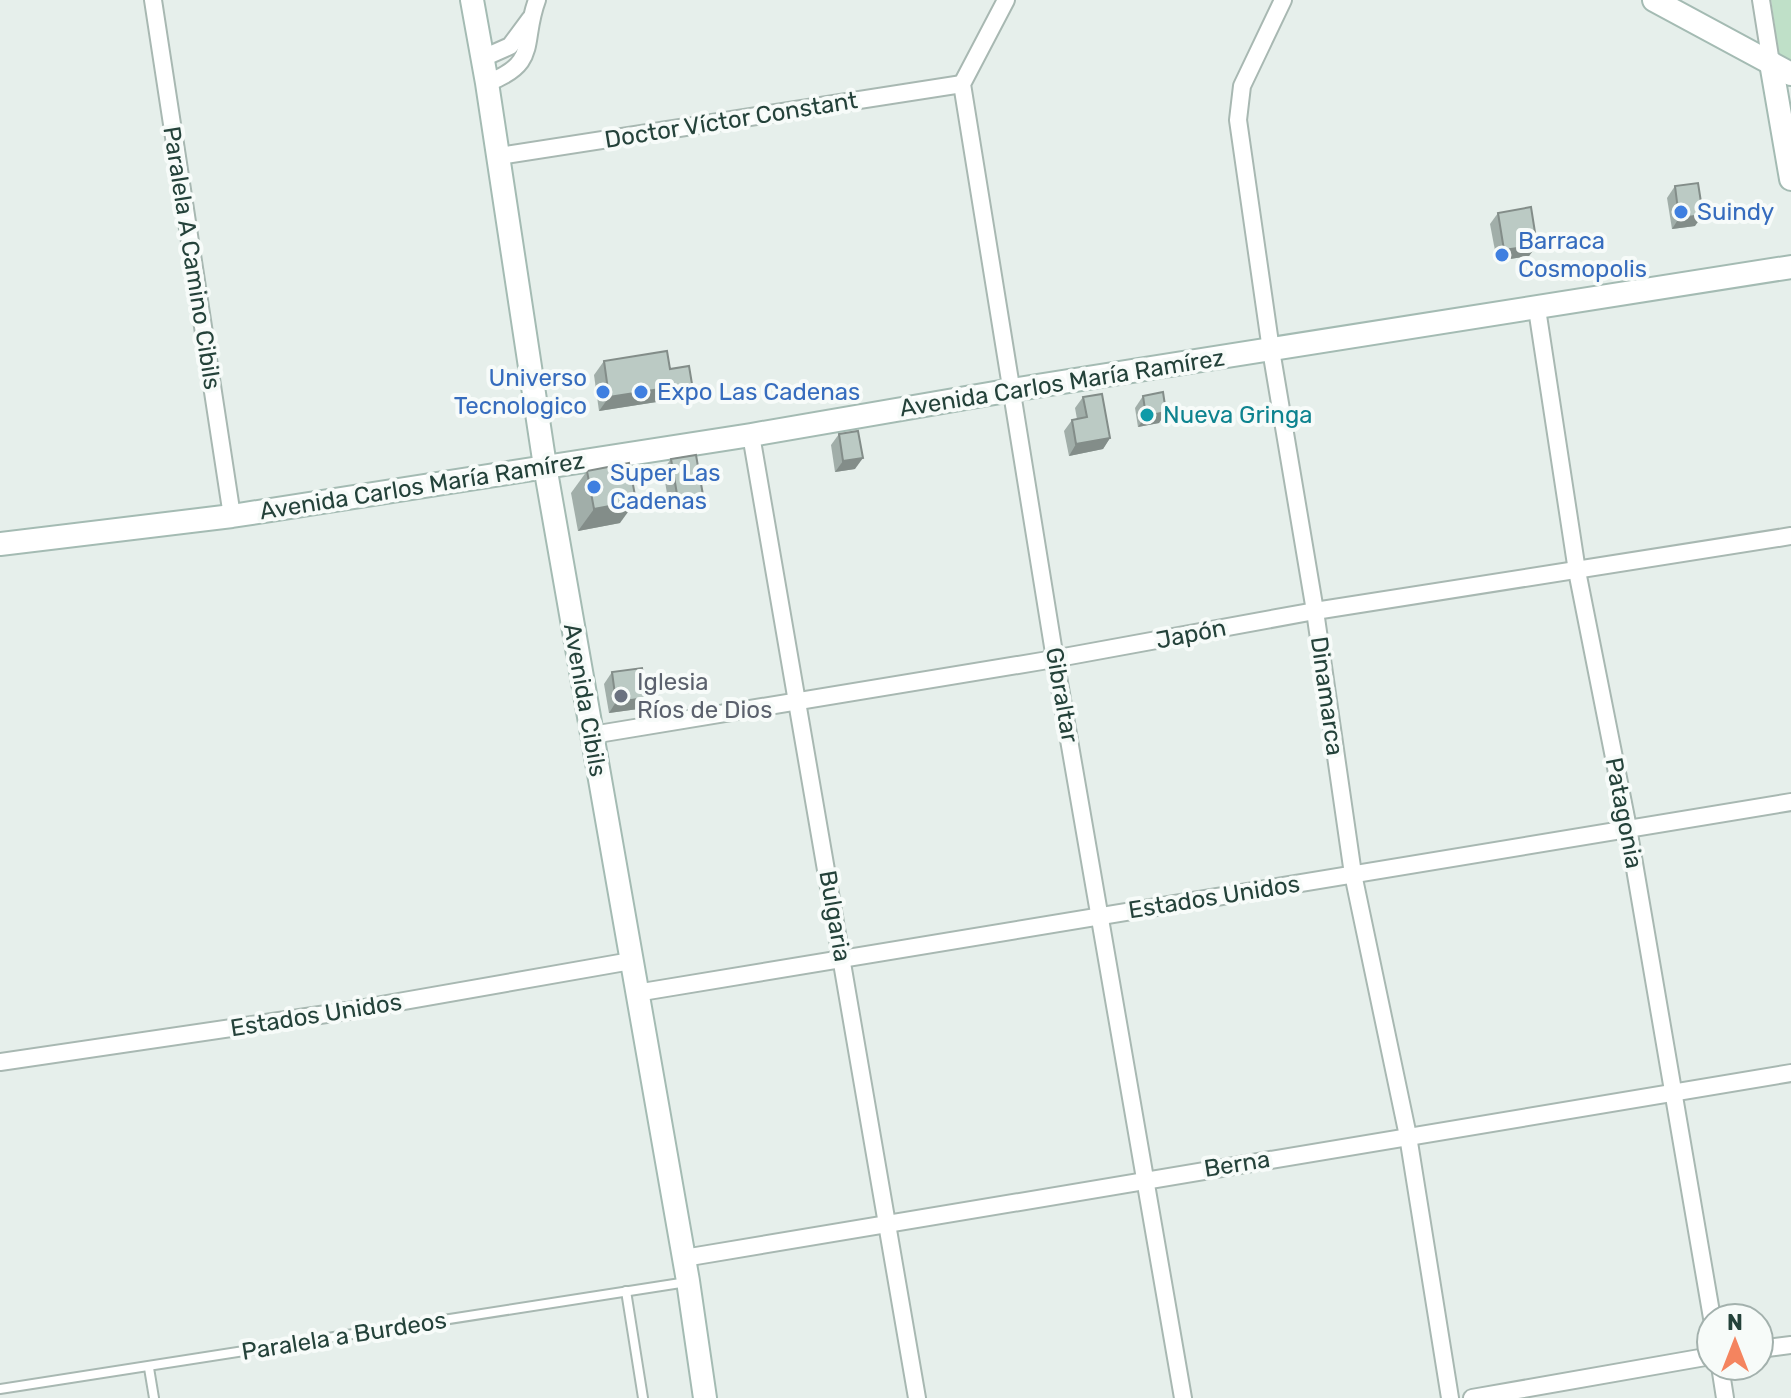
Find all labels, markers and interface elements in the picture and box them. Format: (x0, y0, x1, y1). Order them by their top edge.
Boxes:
street label: Doctor Víctor Constant (603, 86, 859, 154)
street label: Paralela A Camino Cibils (157, 124, 227, 392)
place label: Suindy (1697, 198, 1774, 226)
marker: Suindy (1672, 203, 1690, 221)
place label: Barraca Cosmopolis (1518, 227, 1647, 283)
marker: Barraca Cosmopolis (1493, 246, 1511, 264)
street label: Avenida Carlos María Ramírez (898, 343, 1226, 423)
place label: Universo Tecnologico (454, 364, 587, 420)
place label: Expo Las Cadenas (657, 378, 860, 406)
marker: Universo Tecnologico (594, 383, 612, 401)
marker: Expo Las Cadenas (632, 383, 650, 401)
place label: Nueva Gringa (1163, 401, 1312, 429)
marker: Nueva Gringa (1138, 406, 1156, 424)
street label: Avenida Carlos María Ramírez (258, 446, 586, 526)
place label: Super Las Cadenas (610, 459, 721, 515)
marker: Super Las Cadenas (585, 478, 603, 496)
street label: Japón (1153, 613, 1229, 655)
street label: Avenida Cibils (558, 621, 612, 779)
street label: Dinamarca (1305, 635, 1349, 757)
street label: Gibraltar (1040, 645, 1084, 745)
place label: Iglesia Ríos de Dios (637, 668, 772, 724)
marker: Iglesia Ríos de Dios (612, 687, 630, 705)
street label: Patagonia (1600, 755, 1648, 871)
street label: Bulgaria (813, 868, 857, 964)
street label: Estados Unidos (1126, 870, 1302, 924)
street label: Estados Unidos (228, 988, 404, 1042)
street label: Berna (1202, 1145, 1272, 1183)
north arrow (1695, 1302, 1775, 1382)
street label: Paralela a Burdeos (240, 1306, 448, 1366)
text: N (1727, 1309, 1743, 1336)

